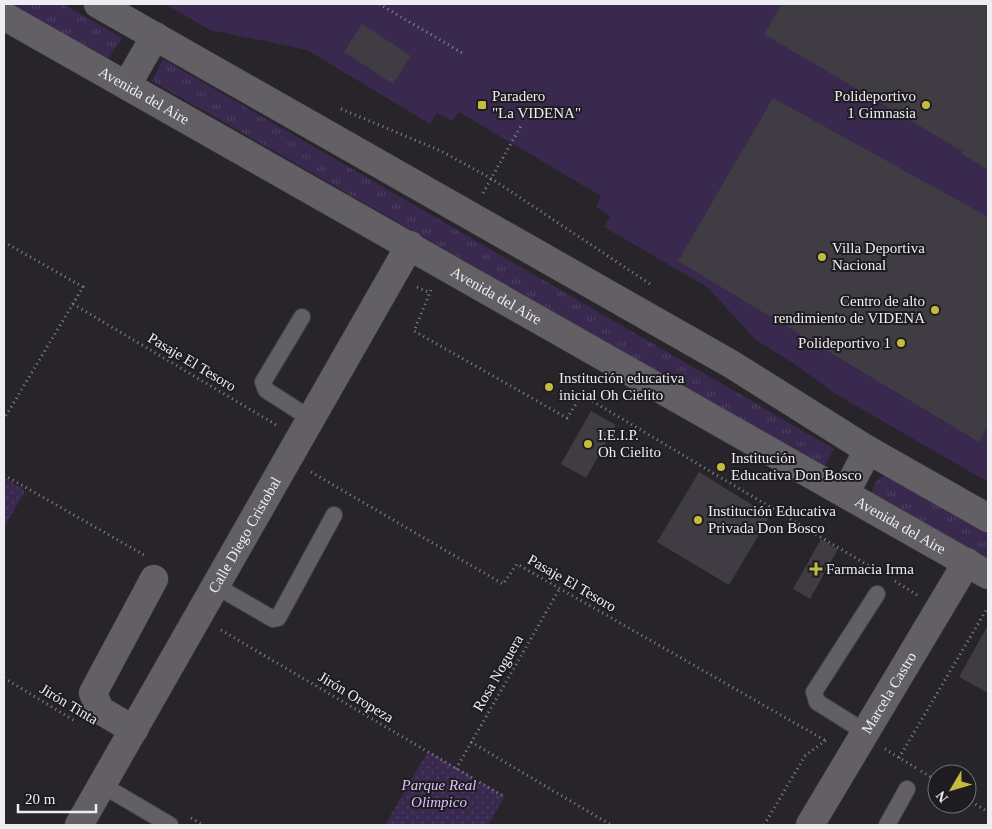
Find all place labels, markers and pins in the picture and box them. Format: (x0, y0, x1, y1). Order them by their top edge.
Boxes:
place label: Paradero "La VIDENA" (492, 88, 581, 121)
place label: Polideportivo 1 Gimnasia (834, 88, 916, 121)
marker: Paradero "La VIDENA" (476, 99, 488, 111)
marker: Polideportivo 1 Gimnasia (920, 99, 932, 111)
place label: Villa Deportiva Nacional (832, 240, 925, 273)
marker: Villa Deportiva Nacional (816, 251, 828, 263)
place label: Centro de alto rendimiento de VIDENA (774, 293, 925, 326)
marker: Centro de alto rendimiento de VIDENA (929, 304, 941, 316)
place label: Polideportivo 1 (798, 335, 891, 351)
marker: Polideportivo 1 (895, 337, 907, 349)
place label: Institución educativa inicial Oh Cielito (559, 370, 685, 403)
marker: Institución educativa inicial Oh Cielito (543, 381, 555, 393)
place label: I.E.I.P. Oh Cielito (598, 427, 661, 460)
marker: I.E.I.P. Oh Cielito (582, 438, 594, 450)
place label: Institución Educativa Don Bosco (731, 450, 862, 483)
marker: Institución Educativa Don Bosco (715, 461, 727, 473)
place label: Institución Educativa Privada Don Bosco (708, 503, 836, 536)
marker: Institución Educativa Privada Don Bosco (692, 514, 704, 526)
place label: Farmacia Irma (826, 561, 914, 577)
marker: Farmacia Irma (810, 563, 822, 575)

